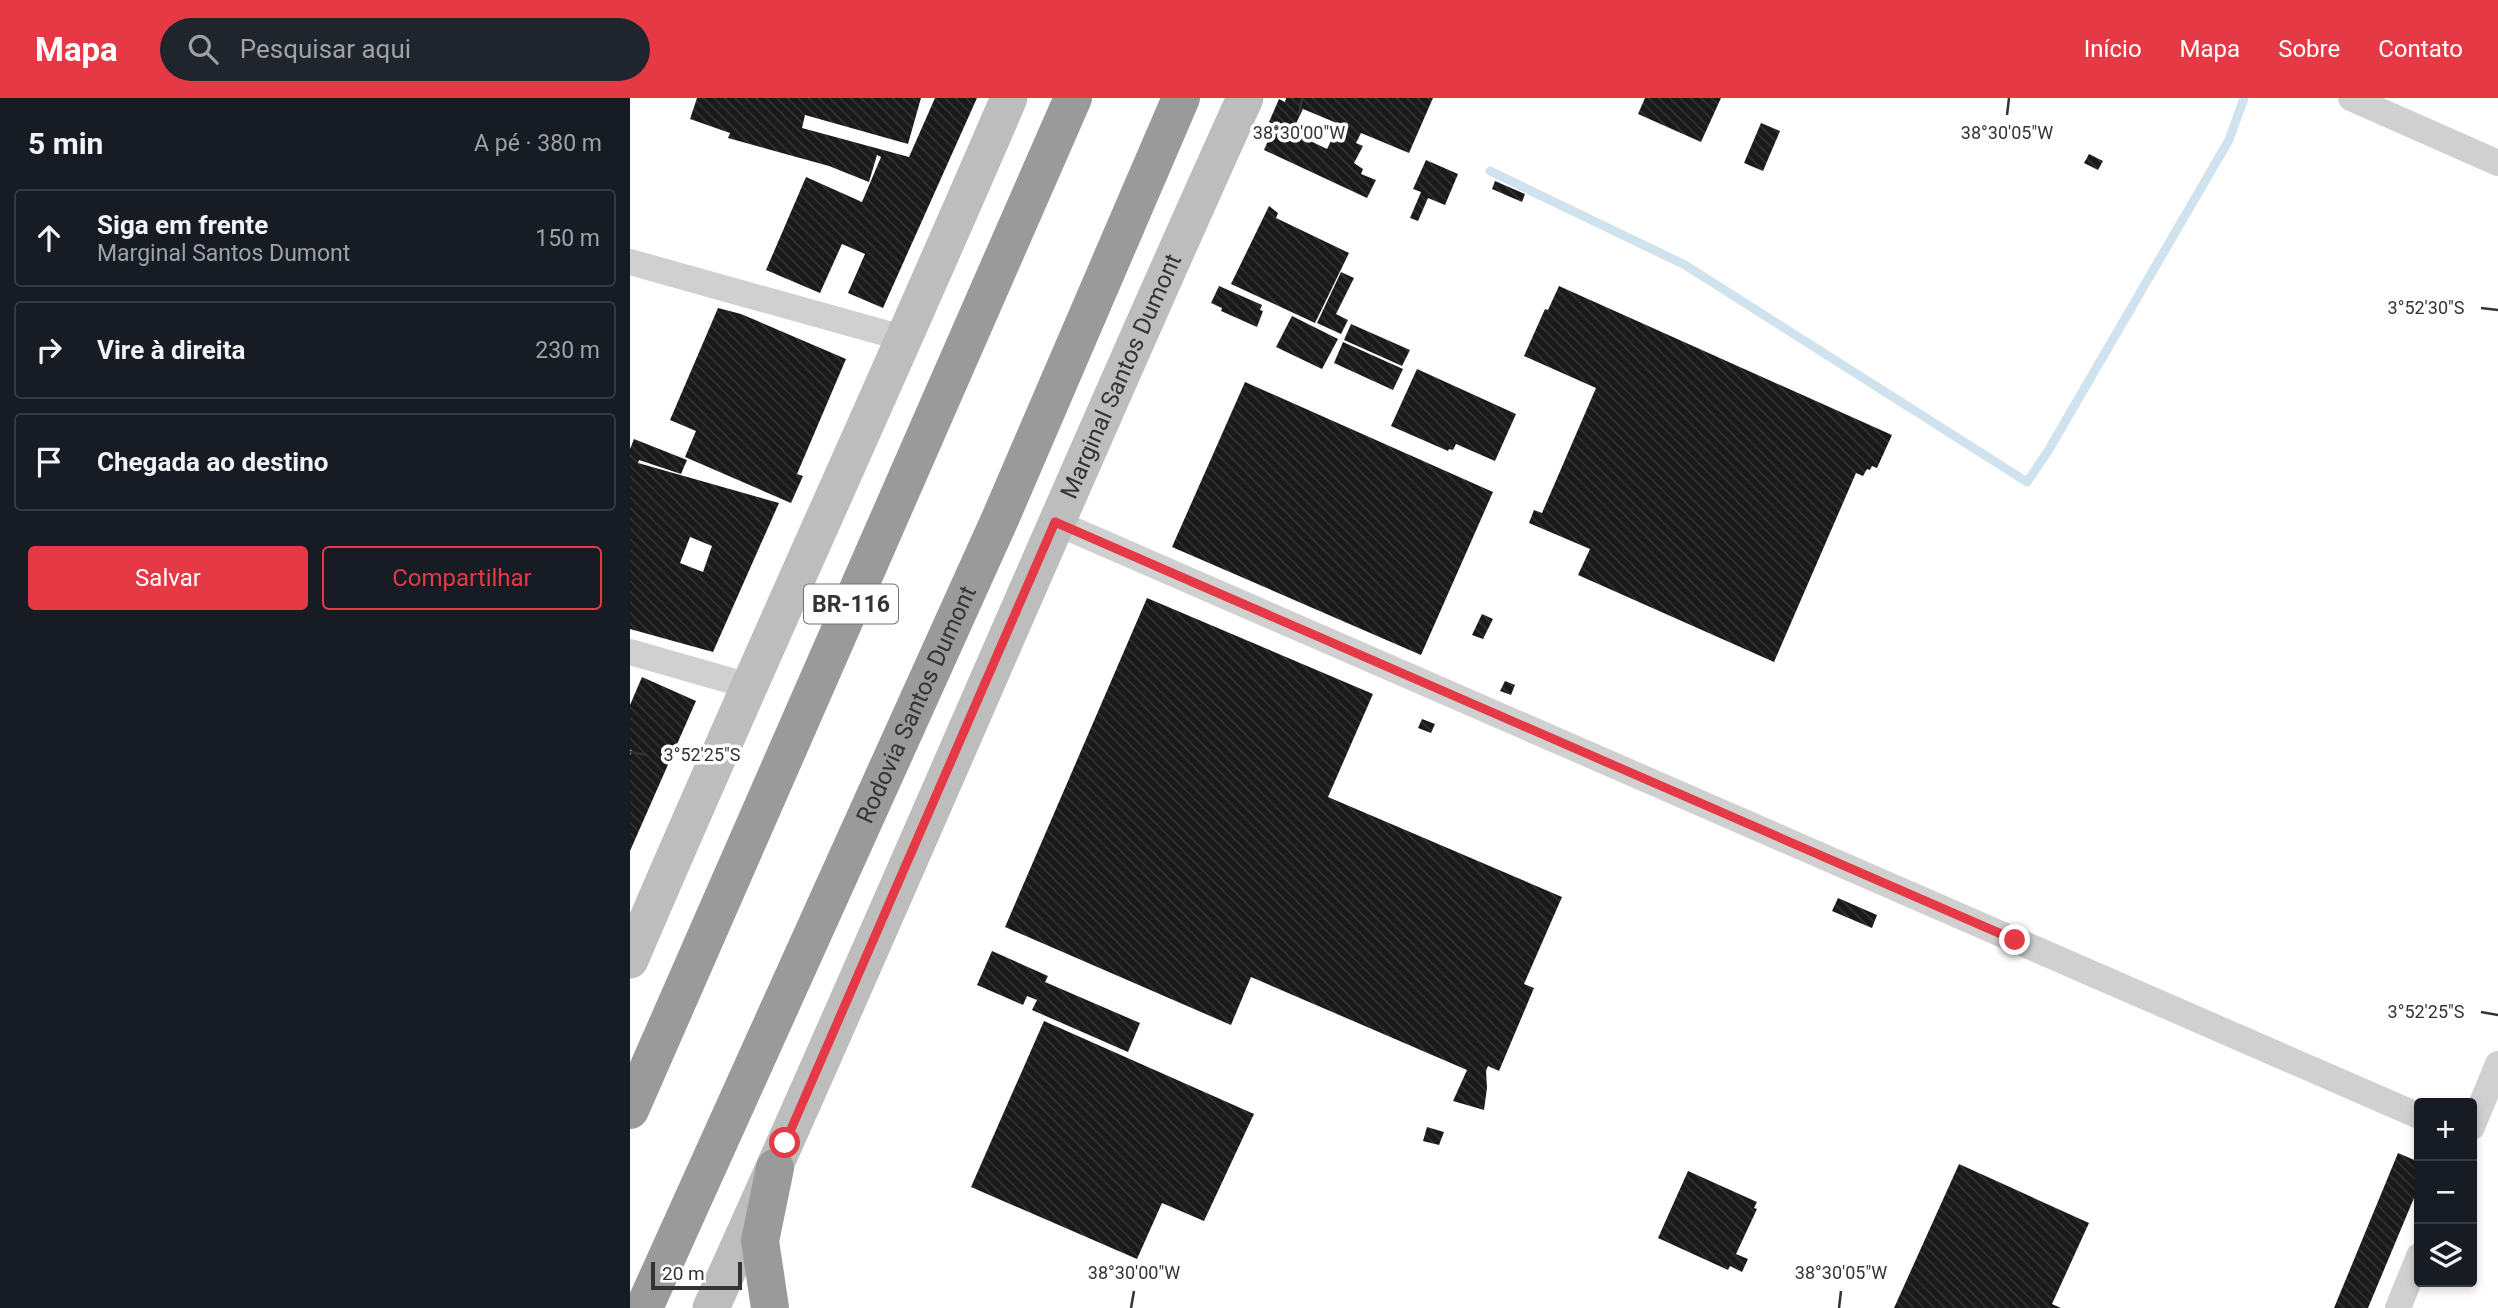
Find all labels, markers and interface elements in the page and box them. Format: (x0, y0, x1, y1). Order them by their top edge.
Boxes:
search box (160, 18, 650, 81)
text: Mapa (35, 30, 118, 69)
icon: search (184, 30, 222, 68)
text: Pesquisar aqui (240, 34, 411, 64)
text: Início (2084, 35, 2142, 63)
text: Mapa (2180, 35, 2240, 63)
text: Sobre (2278, 35, 2340, 63)
text: Contato (2378, 35, 2463, 63)
text: 38°30'00"W (1253, 122, 1345, 143)
text: 38°30'05"W (1961, 122, 2053, 143)
text: 5 min (28, 126, 103, 161)
text: A pé · 380 m (474, 130, 602, 157)
text: Siga em frente (97, 210, 268, 240)
icon: ahead (30, 219, 68, 257)
text: 150 m (535, 225, 600, 252)
text: Marginal Santos Dumont (97, 240, 350, 267)
street label: Marginal Santos Dumont (1055, 249, 1187, 503)
text: 3°52'30"S (2388, 297, 2465, 318)
icon: right (30, 331, 68, 369)
text: Vire à direita (97, 335, 245, 365)
text: 230 m (535, 337, 600, 364)
icon: arrive (30, 443, 68, 481)
text: Chegada ao destino (97, 447, 328, 477)
button: Salvar (28, 546, 308, 610)
button: Compartilhar (322, 546, 602, 610)
street label: Rodovia Santos Dumont (851, 582, 982, 828)
road number: BR-116 (804, 584, 898, 624)
text: 3°52'25"S (664, 744, 741, 765)
route end (1999, 924, 2030, 955)
text: 3°52'25"S (2388, 1001, 2465, 1022)
map controls (2414, 1098, 2477, 1287)
button: + (2414, 1098, 2477, 1161)
route start (769, 1127, 800, 1158)
button: − (2414, 1161, 2477, 1224)
button: layers (2414, 1224, 2477, 1287)
scale bar (651, 1259, 742, 1291)
text: 20 m (662, 1262, 705, 1285)
text: 38°30'00"W (1088, 1262, 1180, 1283)
text: 38°30'05"W (1795, 1262, 1887, 1283)

